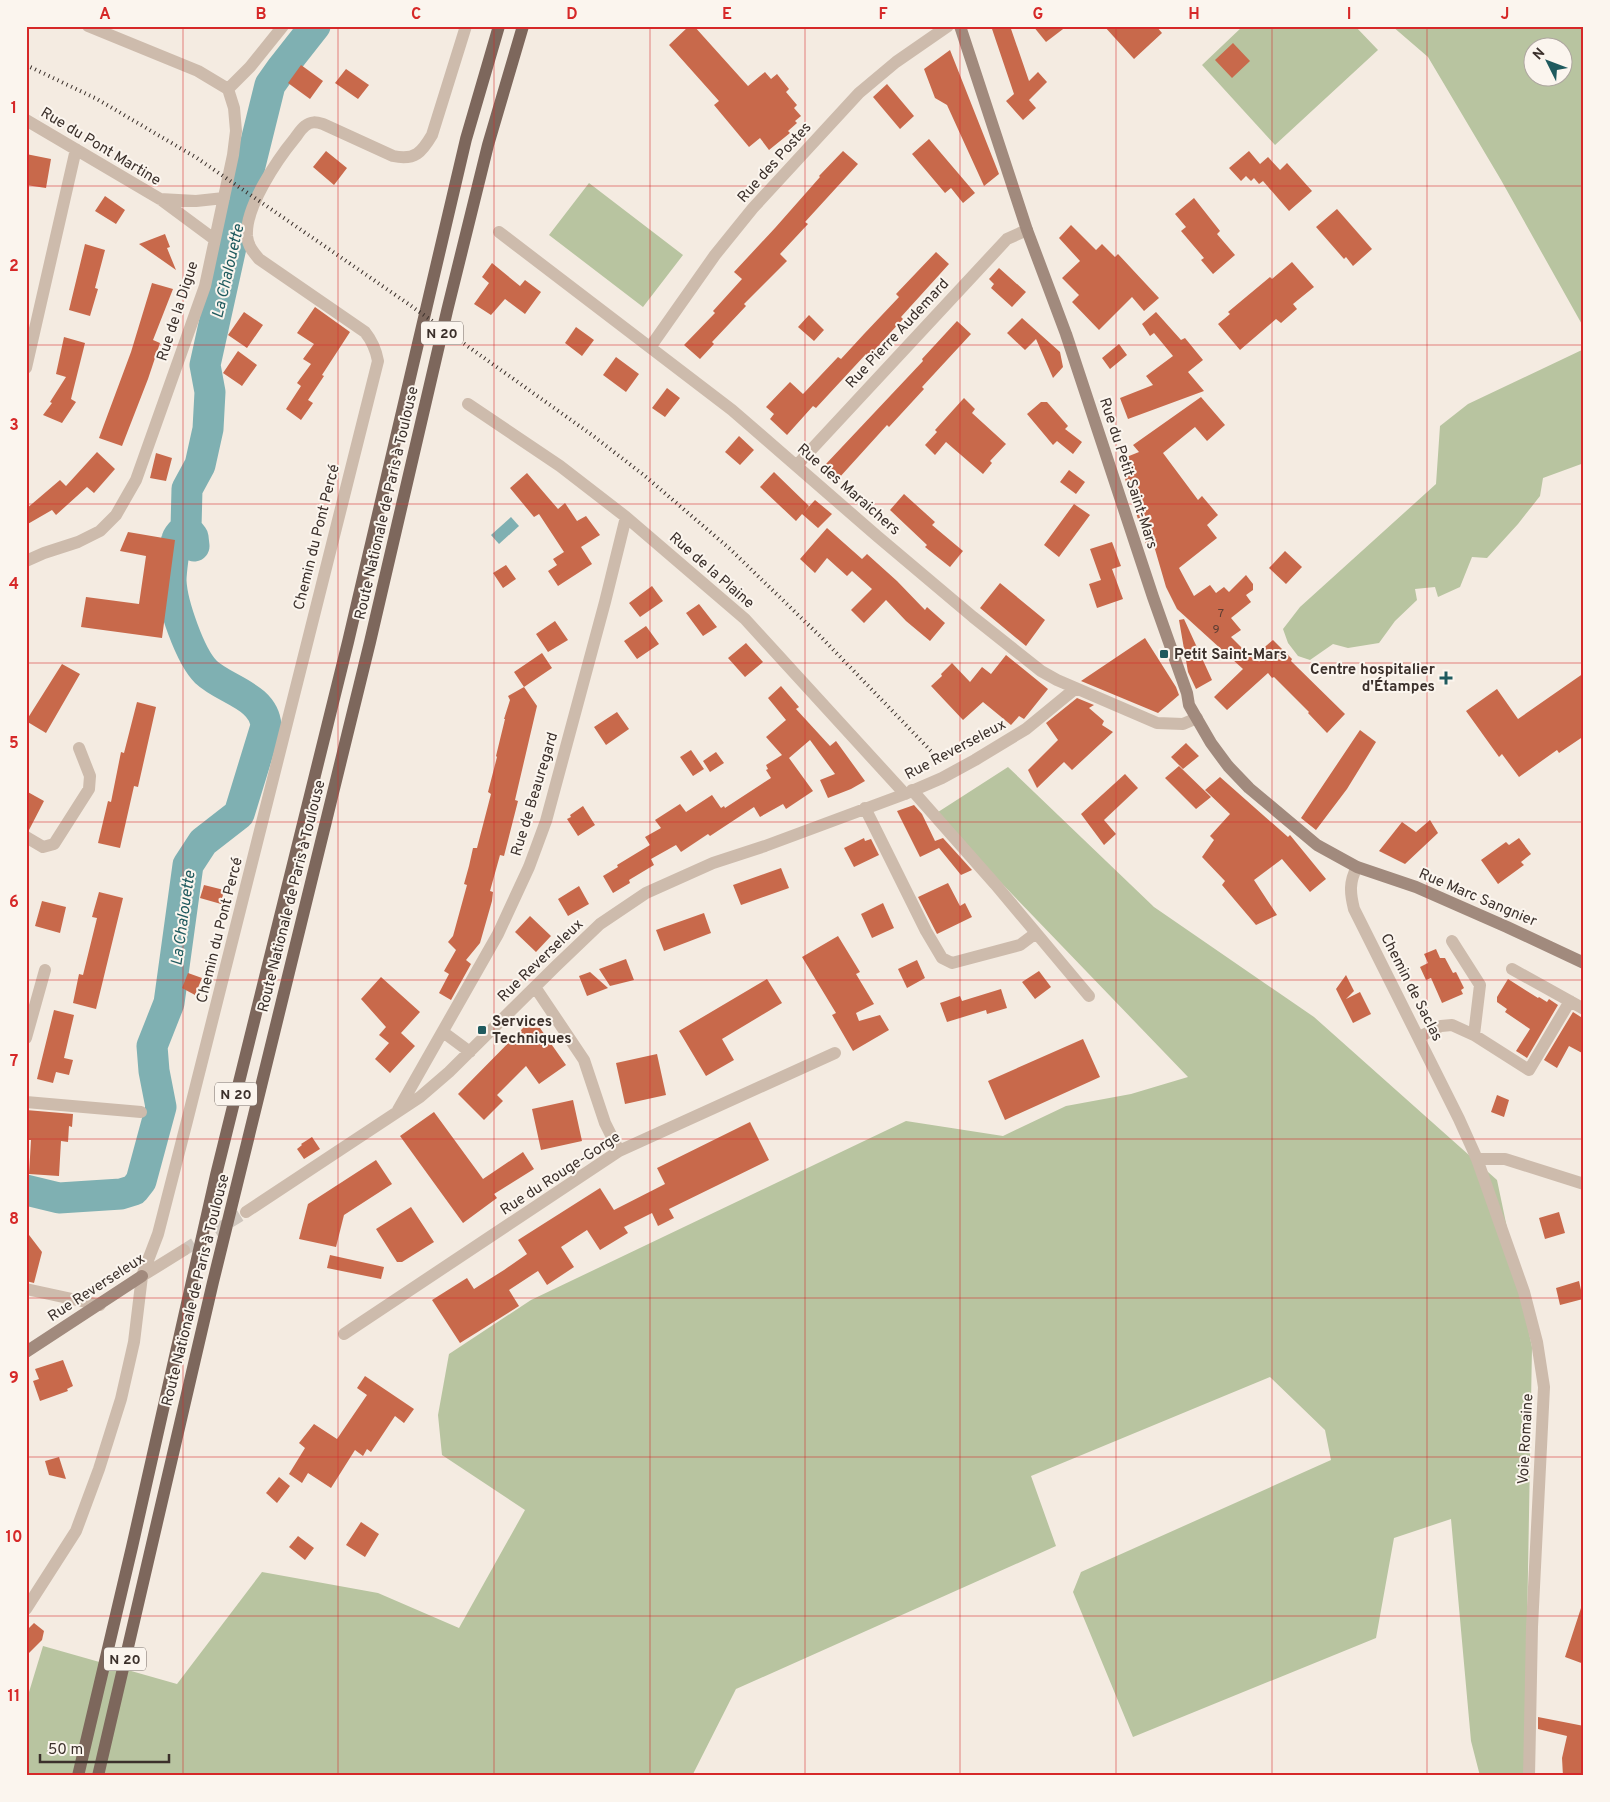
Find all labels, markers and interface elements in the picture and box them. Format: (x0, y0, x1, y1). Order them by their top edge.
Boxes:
text: A (99, 5, 111, 25)
text: B (255, 5, 267, 25)
text: C (411, 5, 421, 25)
text: D (566, 5, 578, 25)
text: E (722, 5, 732, 25)
text: F (878, 5, 888, 25)
text: G (1033, 5, 1043, 25)
text: H (1188, 5, 1200, 25)
text: I (1347, 5, 1351, 25)
text: J (1501, 5, 1509, 25)
north arrow (1522, 38, 1572, 88)
text: N (1530, 45, 1549, 64)
text: 1 (11, 99, 17, 119)
street label: Rue du Pont Martine (37, 104, 164, 191)
street label: Rue des Postes (734, 119, 816, 207)
water label: La Chalouette (208, 222, 250, 320)
text: 2 (9, 257, 19, 277)
street label: Rue de la Digue (153, 259, 204, 364)
street label: Rue Pierre Audemard (842, 275, 954, 393)
road number: N 20 (421, 322, 463, 344)
street label: Route Nationale de Paris à Toulouse (351, 385, 424, 622)
street label: Rue du Petit Saint-Mars (1094, 395, 1161, 552)
text: 3 (9, 416, 19, 436)
street label: Rue des Maraichers (792, 440, 904, 540)
street label: Chemin du Pont Percé (290, 463, 345, 612)
street label: Rue de la Plaine (664, 529, 758, 613)
text: 4 (9, 575, 19, 595)
house number: 7 (1218, 606, 1224, 622)
house number: 9 (1212, 622, 1220, 638)
place label: Petit Saint-Mars (1174, 646, 1287, 665)
marker: Petit Saint-Mars (1158, 648, 1170, 660)
place label: Centre hospitalier d'Étampes (1310, 661, 1436, 697)
marker: Centre hospitalier d'Étampes (1439, 671, 1453, 685)
street label: Rue Reverseleux (902, 716, 1010, 785)
street label: Rue de Beauregard (508, 730, 563, 859)
text: 5 (9, 734, 19, 754)
street label: Route Nationale de Paris à Toulouse (254, 778, 331, 1015)
street label: Chemin du Pont Percé (193, 856, 248, 1005)
street label: Rue Marc Sangnier (1415, 865, 1539, 932)
water label: La Chalouette (167, 869, 201, 967)
text: 6 (9, 893, 19, 913)
street label: Rue Reverseleux (494, 915, 588, 1007)
street label: Chemin de Saclas (1375, 931, 1446, 1045)
place label: Services Techniques (492, 1013, 572, 1049)
marker: Services Techniques (476, 1024, 488, 1036)
text: 7 (10, 1052, 18, 1072)
road number: N 20 (215, 1082, 257, 1106)
street label: Rue du Rouge-Gorge (497, 1128, 625, 1220)
street label: Route Nationale de Paris à Toulouse (158, 1172, 235, 1409)
text: 8 (9, 1210, 19, 1230)
street label: Rue Reverseleux (45, 1250, 149, 1327)
text: 9 (9, 1369, 19, 1389)
street label: Voie Romaine (1515, 1393, 1538, 1485)
text: 10 (6, 1528, 22, 1548)
road number: N 20 (104, 1648, 146, 1670)
text: 11 (8, 1687, 20, 1707)
scale bar (40, 1732, 169, 1764)
text: 50 m (48, 1741, 83, 1760)

